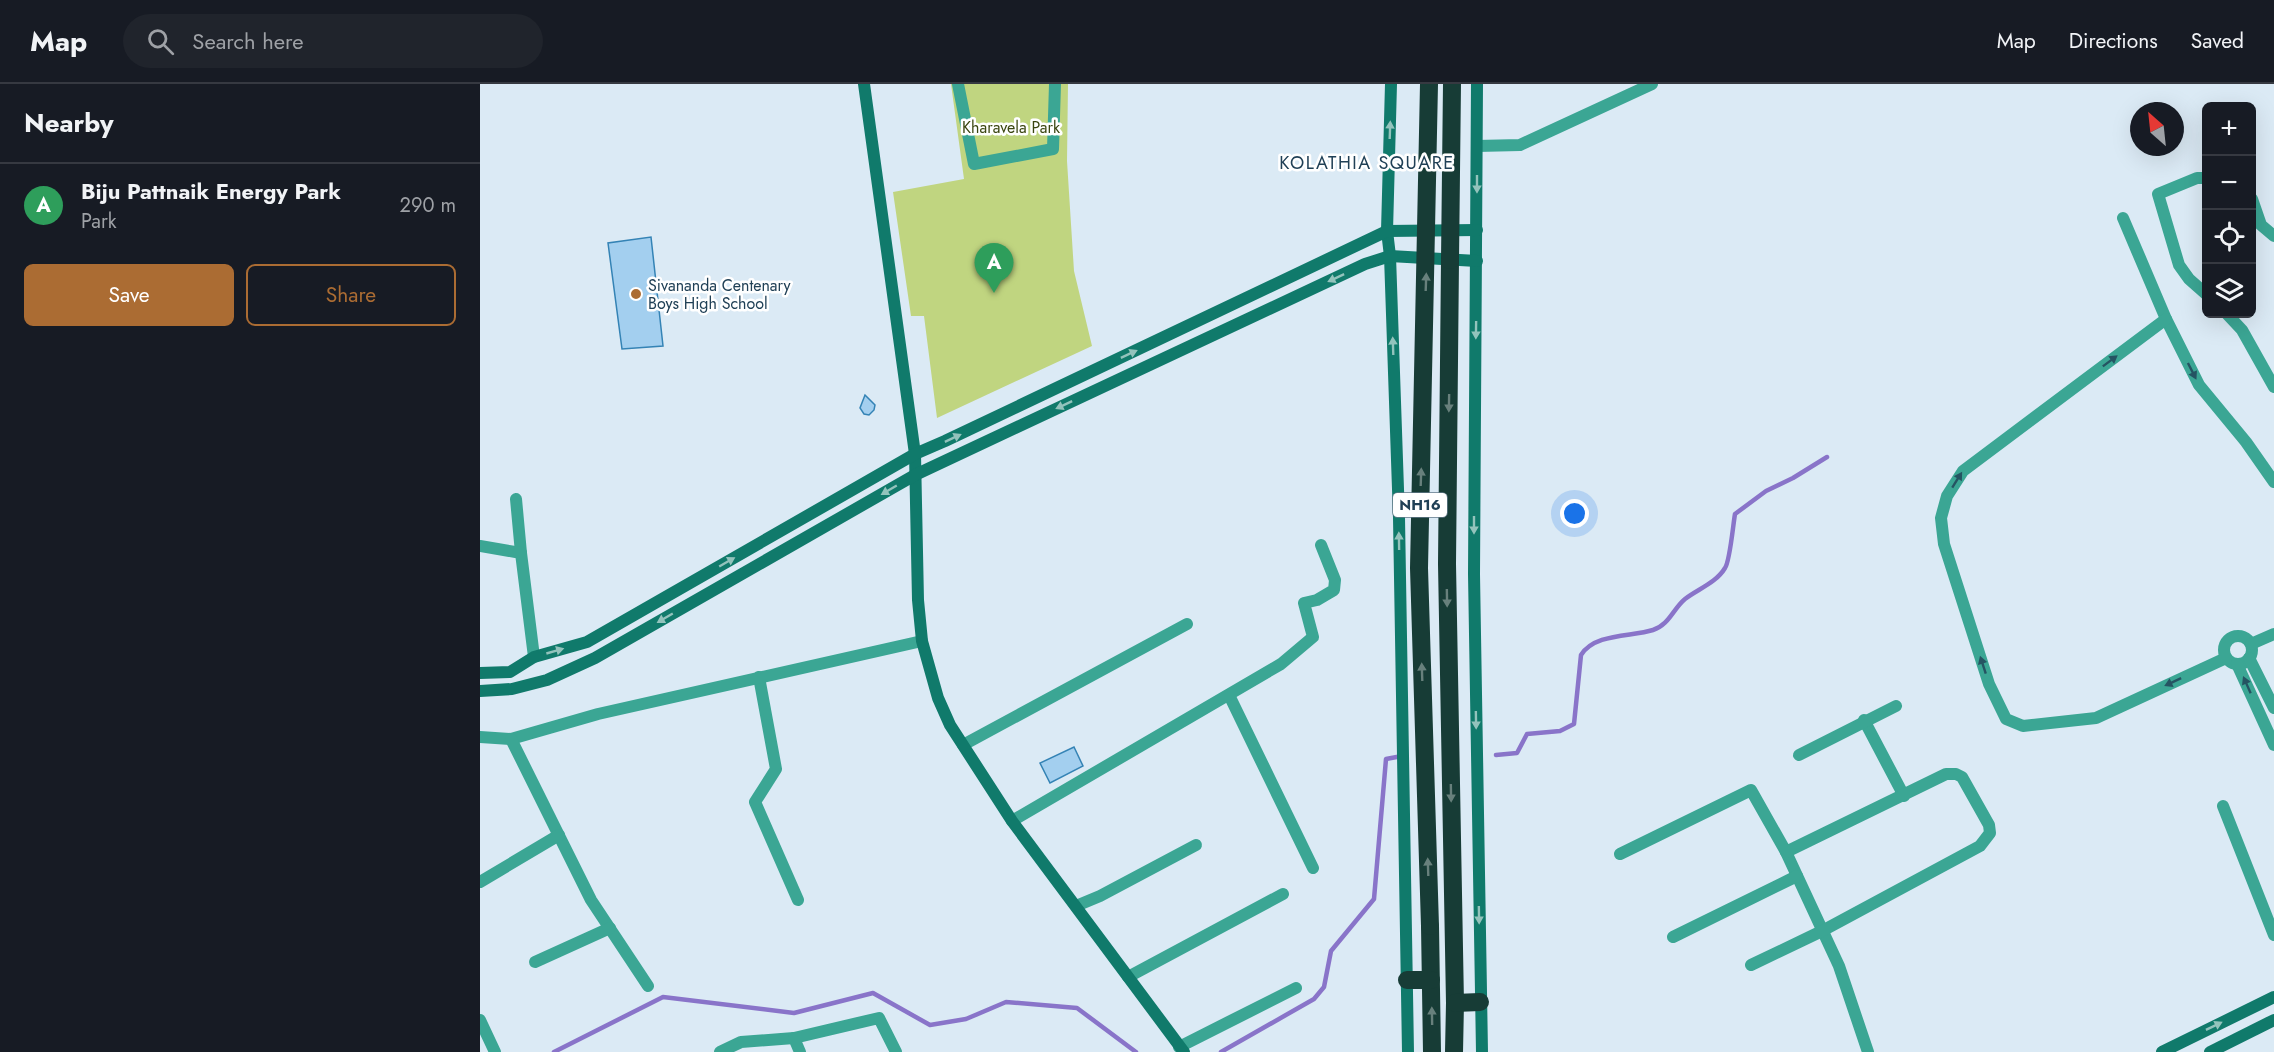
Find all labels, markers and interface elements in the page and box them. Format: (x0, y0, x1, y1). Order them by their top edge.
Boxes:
search box (123, 14, 543, 68)
text: Map (30, 21, 87, 62)
icon: search (144, 25, 177, 58)
text: Search here (192, 25, 304, 57)
text: Map (1997, 26, 2036, 56)
text: Directions (2069, 26, 2158, 56)
text: Saved (2191, 26, 2244, 56)
north arrow (2130, 102, 2184, 156)
map controls (2202, 102, 2256, 318)
button: + (2202, 102, 2256, 156)
text: Nearby (24, 104, 113, 142)
park label: Kharavela Park (962, 116, 1061, 139)
one-way arrow (1385, 121, 1395, 140)
district label: KOLATHIA SQUARE (1279, 150, 1455, 176)
button: − (2202, 156, 2256, 210)
text: Biju Pattnaik Energy Park (81, 175, 341, 207)
one-way arrow (1472, 175, 1482, 194)
text: A (36, 191, 51, 220)
text: 290 m (400, 191, 456, 220)
text: Park (81, 207, 117, 236)
button: locate (2202, 210, 2256, 264)
pin: A (974, 244, 1014, 293)
button: Save (24, 264, 234, 326)
button: Share (246, 264, 456, 326)
button: layers (2202, 264, 2256, 318)
one-way arrow (1328, 273, 1345, 282)
one-way arrow (1421, 273, 1430, 292)
place label: Sivananda Centenary Boys High School (648, 274, 792, 315)
marker: Sivananda Centenary Boys High School (629, 287, 643, 301)
one-way arrow (1471, 321, 1480, 340)
one-way arrow (1388, 336, 1398, 355)
one-way arrow (1120, 349, 1137, 358)
one-way arrow (2102, 355, 2118, 367)
one-way arrow (2188, 363, 2197, 380)
one-way arrow (1444, 393, 1453, 412)
one-way arrow (1056, 400, 1073, 409)
one-way arrow (944, 433, 961, 442)
one-way arrow (1416, 468, 1425, 487)
one-way arrow (1951, 472, 1962, 489)
one-way arrow (880, 485, 897, 495)
road number: NH16 (1393, 493, 1447, 517)
your location (1560, 499, 1589, 528)
one-way arrow (1469, 516, 1479, 535)
one-way arrow (1394, 531, 1404, 550)
one-way arrow (719, 557, 736, 567)
one-way arrow (1443, 588, 1452, 607)
one-way arrow (656, 613, 673, 623)
one-way arrow (546, 646, 564, 656)
one-way arrow (1978, 656, 1987, 674)
one-way arrow (1418, 663, 1427, 682)
one-way arrow (2242, 676, 2252, 694)
one-way arrow (2164, 678, 2181, 687)
one-way arrow (1471, 711, 1481, 730)
one-way arrow (1446, 783, 1456, 802)
one-way arrow (1423, 858, 1433, 877)
one-way arrow (1474, 906, 1484, 925)
one-way arrow (1427, 1006, 1436, 1025)
one-way arrow (2206, 1021, 2223, 1031)

